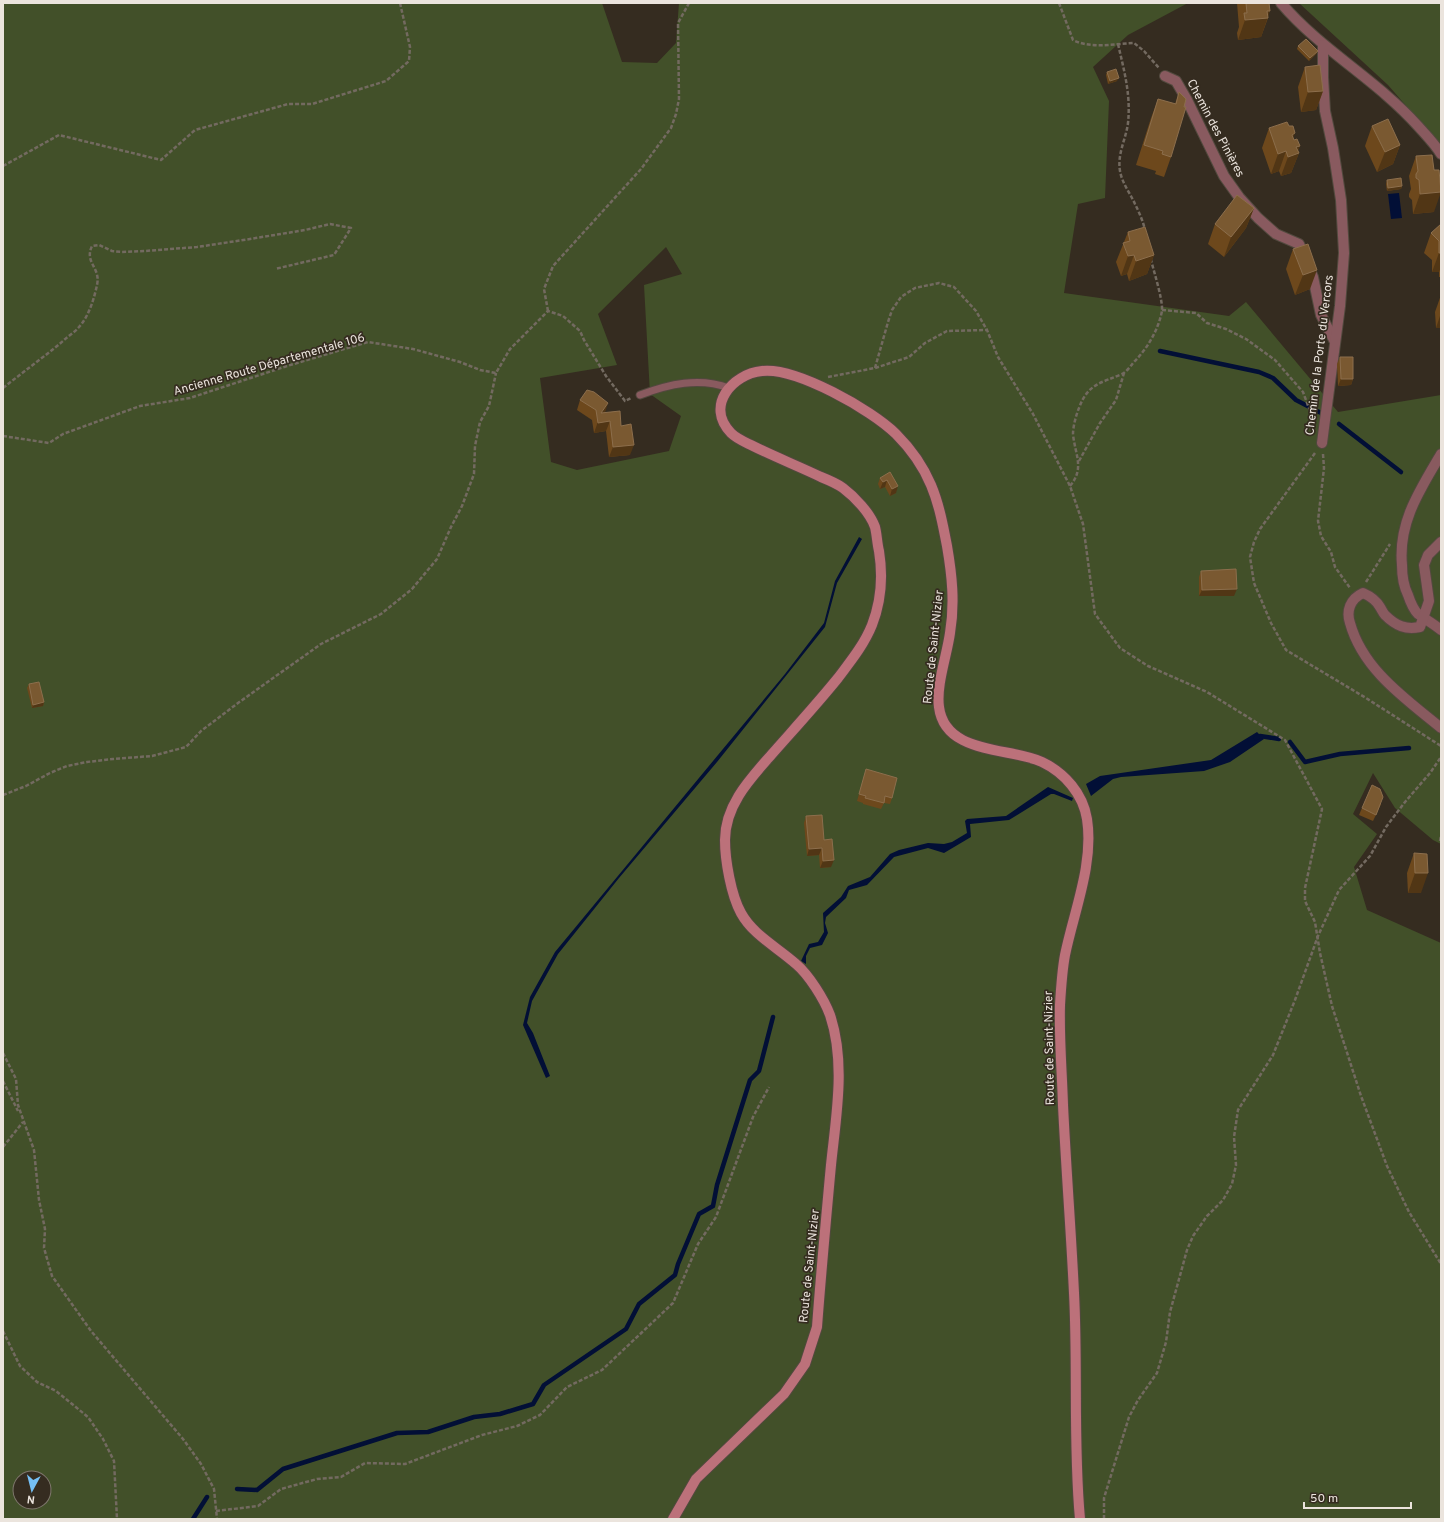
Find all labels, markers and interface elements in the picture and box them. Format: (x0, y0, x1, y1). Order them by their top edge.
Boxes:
street label: Chemin des Pinières (1183, 77, 1248, 180)
street label: Chemin de la Porte du Vercors (1302, 274, 1338, 436)
street label: Ancienne Route Départementale 106 (172, 330, 367, 400)
street label: Route de Saint-Nizier (920, 589, 948, 705)
street label: Route de Saint-Nizier (1041, 990, 1059, 1105)
street label: Route de Saint-Nizier (796, 1208, 824, 1324)
north arrow (12, 1470, 52, 1510)
scale bar (1304, 1484, 1411, 1510)
text: 50 m (1310, 1491, 1338, 1507)
text: N (26, 1492, 36, 1506)

